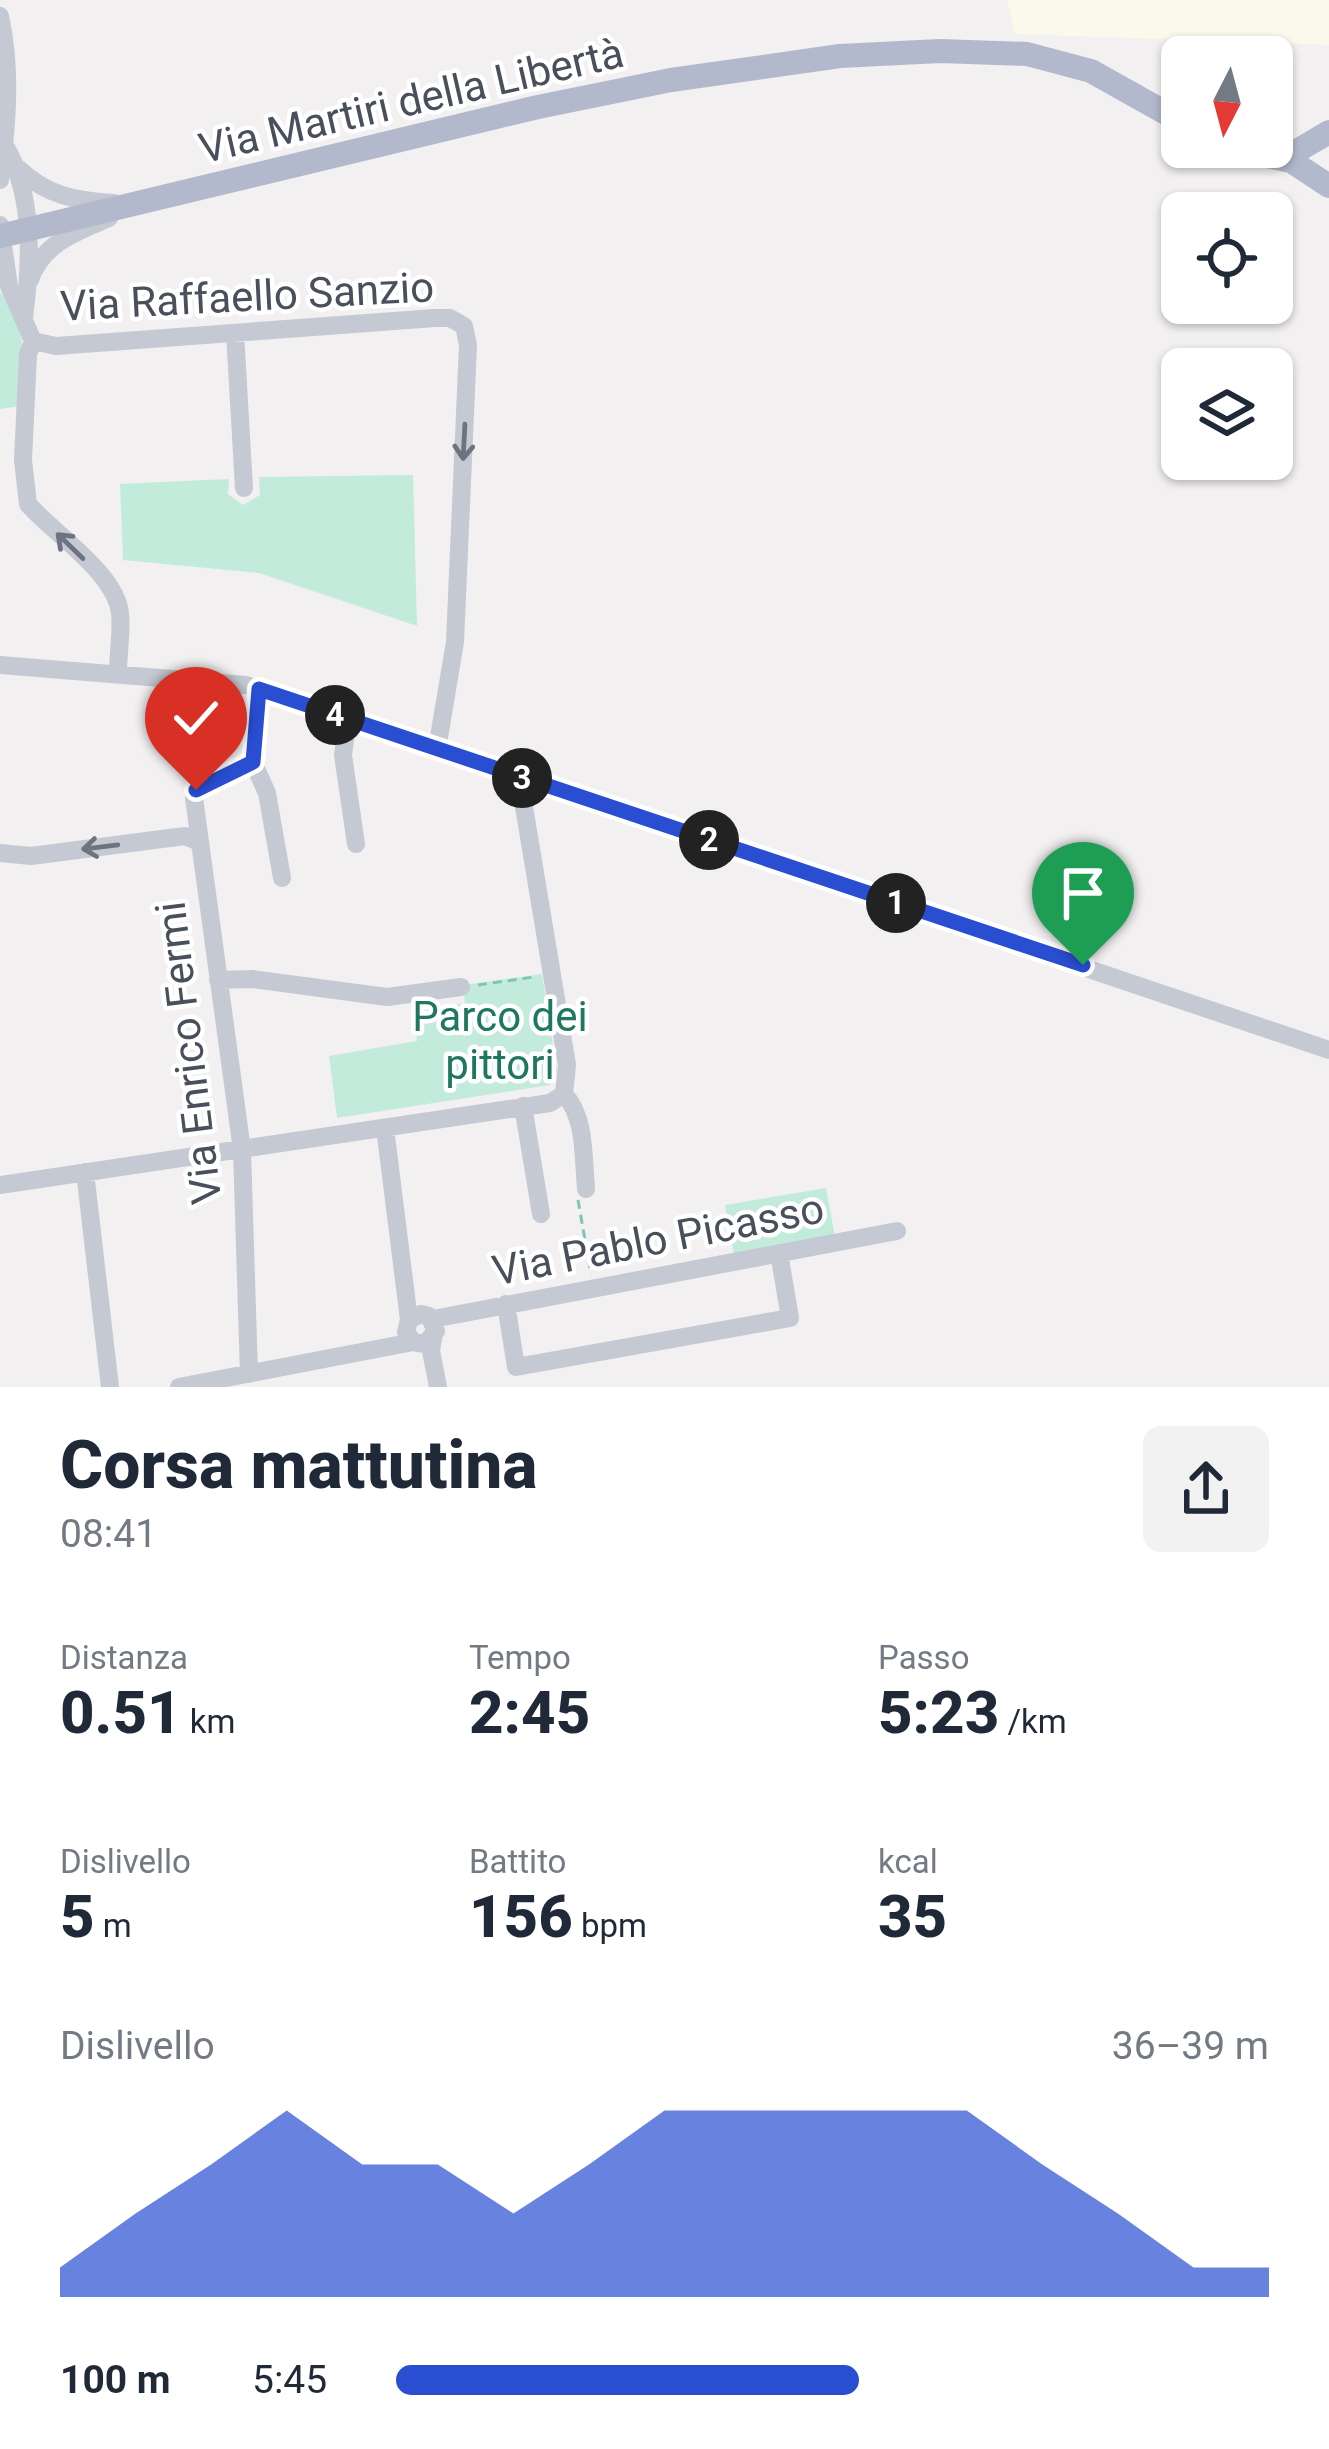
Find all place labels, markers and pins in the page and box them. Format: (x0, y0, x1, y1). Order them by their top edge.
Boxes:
pin (145, 667, 247, 790)
pin: 4 (305, 685, 365, 745)
pin: 3 (492, 748, 552, 808)
pin: 2 (679, 810, 739, 870)
pin (1032, 842, 1134, 965)
pin: 1 (866, 873, 926, 933)

